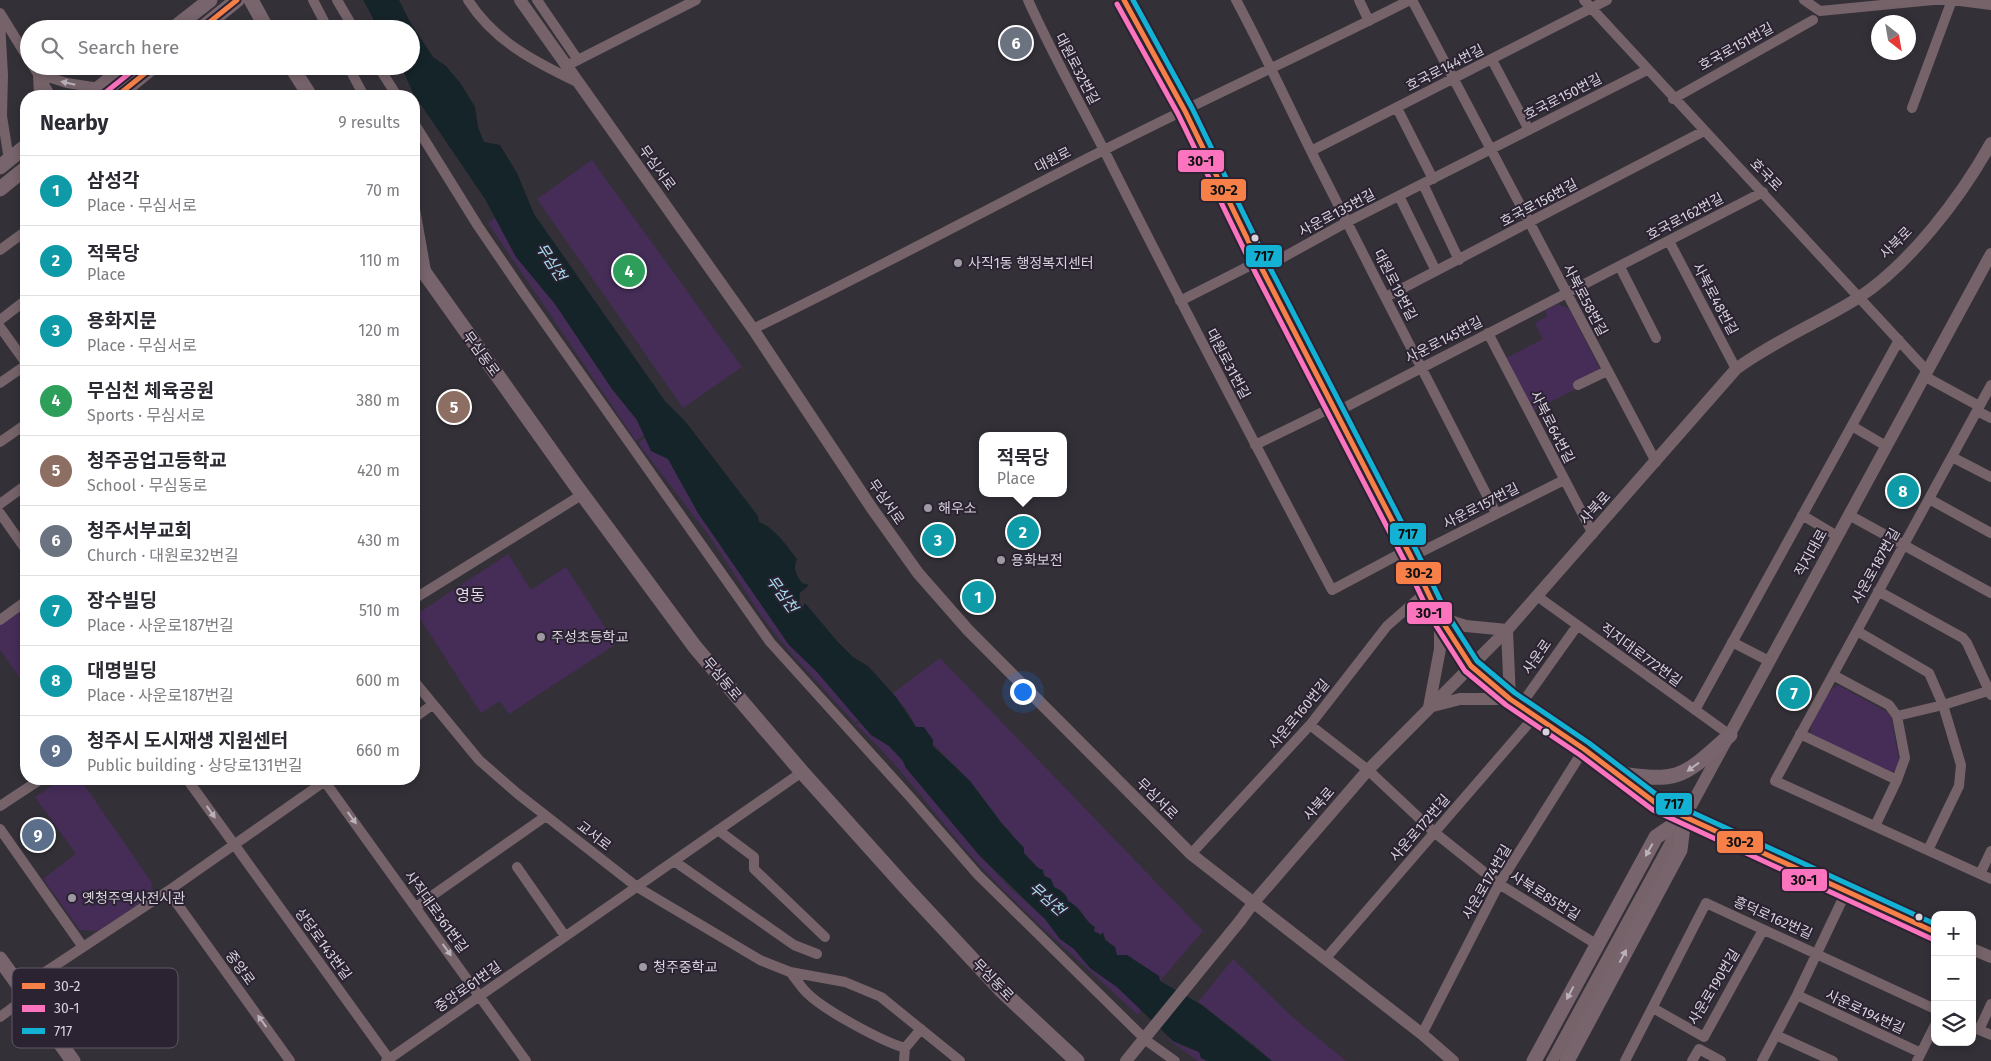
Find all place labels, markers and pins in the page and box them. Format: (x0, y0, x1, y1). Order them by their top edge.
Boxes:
pin: 6 (1000, 24, 1032, 62)
unlabelled marker (1250, 233, 1260, 243)
pin: 4 (613, 252, 645, 290)
place label: 사직1동 행정복지센터 (968, 255, 1094, 272)
marker: 사직1동 행정복지센터 (952, 257, 964, 269)
pin: 5 (438, 388, 470, 426)
pin: 8 (1887, 472, 1919, 510)
place label: 해우소 (938, 500, 977, 517)
marker: 해우소 (922, 502, 934, 514)
pin: 2 (1007, 513, 1039, 551)
pin: 3 (922, 521, 954, 559)
place label: 용화보전 (1011, 552, 1063, 569)
marker: 용화보전 (995, 554, 1007, 566)
pin: 1 (962, 578, 994, 616)
place label: 주성초등학교 (551, 629, 628, 646)
marker: 주성초등학교 (535, 631, 547, 643)
pin: 7 (1778, 674, 1810, 712)
unlabelled marker (1541, 727, 1551, 737)
pin: 9 (22, 816, 54, 854)
place label: 옛청주역사전시관 (82, 890, 185, 907)
marker: 옛청주역사전시관 (66, 892, 78, 904)
unlabelled marker (1914, 912, 1924, 922)
place label: 청주중학교 (653, 959, 718, 976)
marker: 청주중학교 (637, 961, 649, 973)

